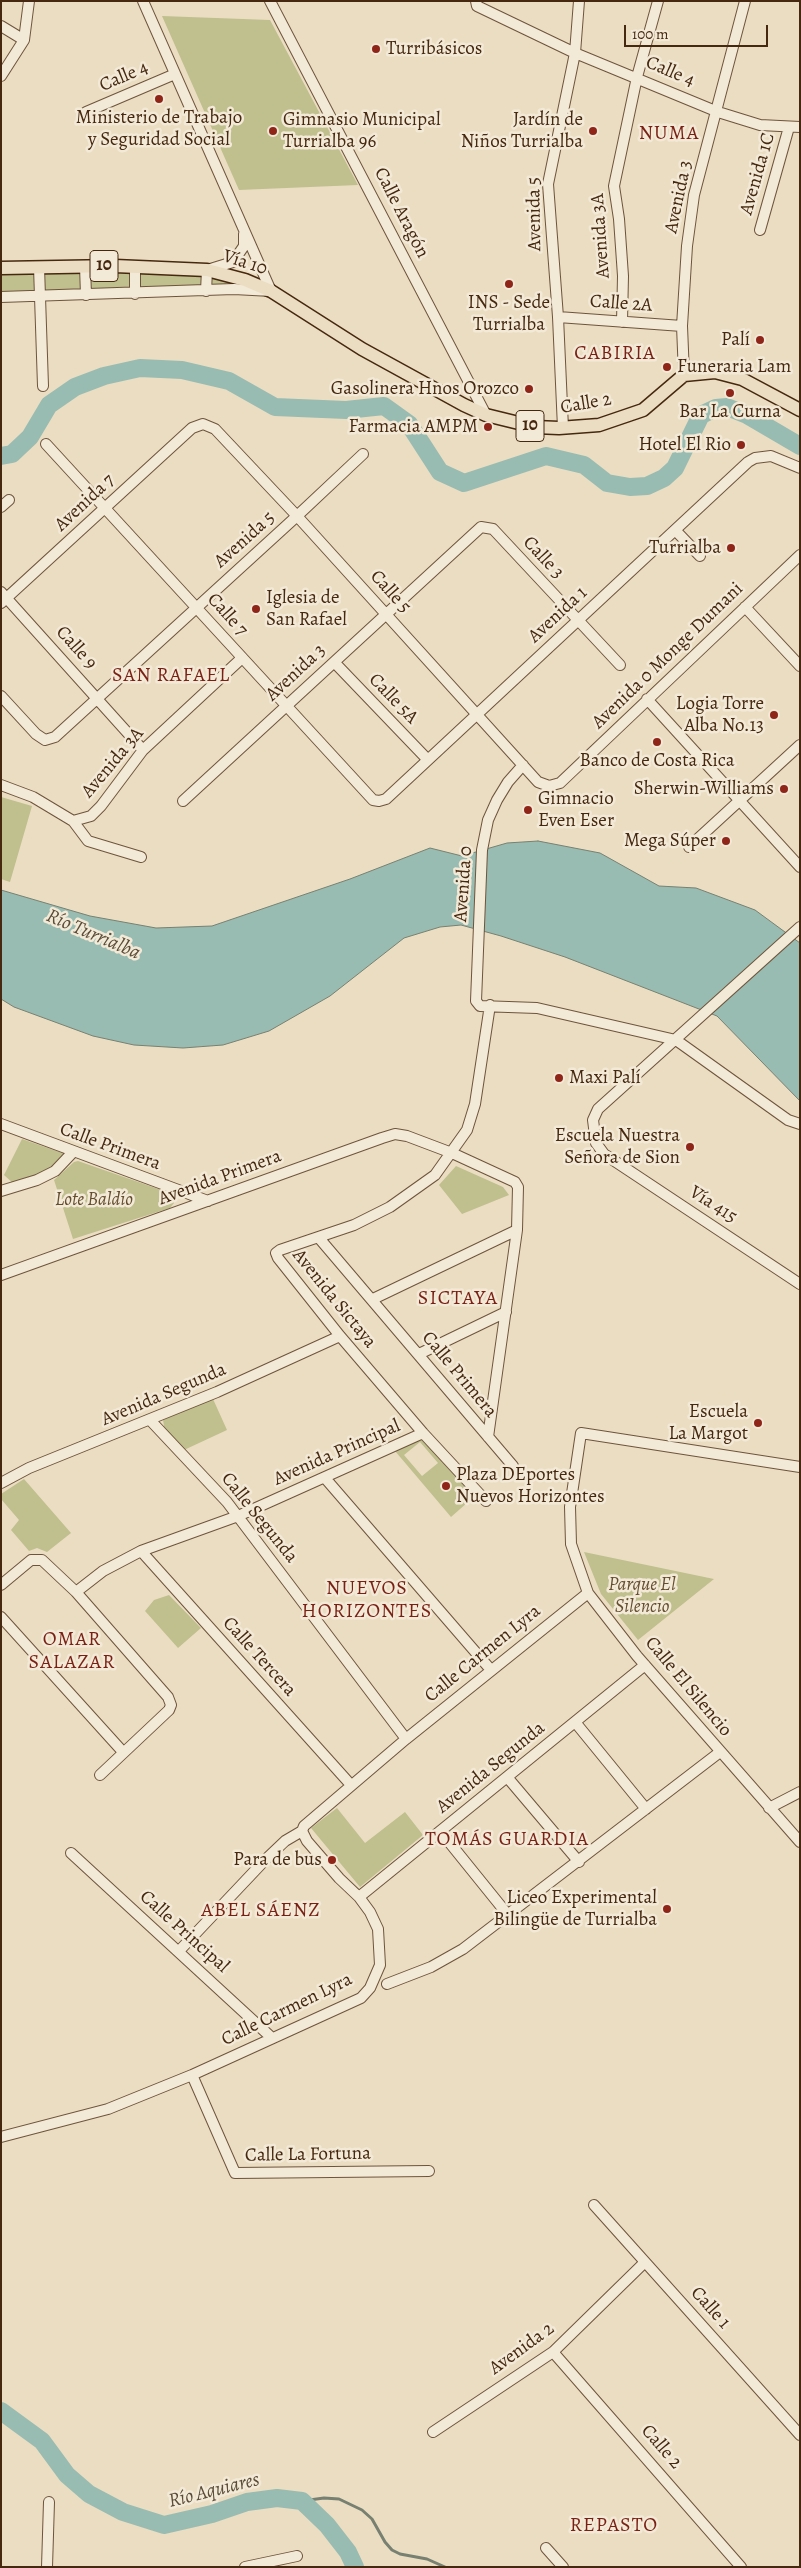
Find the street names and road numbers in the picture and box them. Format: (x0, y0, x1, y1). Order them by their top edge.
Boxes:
street label: Calle 4 (642, 52, 698, 92)
street label: Calle 4 (96, 57, 152, 97)
street label: Avenida 1C (735, 130, 781, 218)
street label: Avenida 3 (660, 159, 698, 235)
street label: Calle Aragón (369, 164, 433, 262)
street label: Avenida 5 (523, 177, 547, 251)
street label: Avenida 3A (587, 193, 615, 279)
street label: Vía 10 (220, 245, 270, 281)
road number: 10 (90, 250, 118, 282)
street label: Calle 2A (589, 290, 653, 318)
street label: Calle 2 (559, 388, 613, 420)
road number: 10 (516, 411, 544, 442)
street label: Avenida 7 (50, 469, 120, 537)
street label: Avenida 5 (210, 507, 280, 573)
street label: Calle 3 (518, 532, 568, 584)
street label: Calle 5 (365, 566, 415, 618)
street label: Avenida 0 Monge Dumani (588, 578, 748, 734)
street label: Avenida 1 (524, 582, 592, 648)
street label: Calle 7 (202, 589, 252, 641)
street label: Calle 9 (50, 621, 102, 675)
street label: Avenida 3 (261, 639, 331, 707)
street label: Calle 5A (363, 669, 423, 729)
street label: Avenida 3A (77, 723, 149, 803)
street label: Avenida 0 (450, 845, 478, 923)
street label: Calle Primera (57, 1118, 163, 1176)
street label: Avenida Primera (155, 1145, 285, 1211)
street label: Vía 415 (685, 1181, 741, 1229)
street label: Avenida Sictaya (287, 1245, 381, 1353)
street label: Calle Primera (416, 1327, 502, 1423)
street label: Avenida Segunda (98, 1358, 230, 1432)
street label: Avenida Principal (270, 1415, 404, 1491)
street label: Calle Segunda (216, 1468, 302, 1568)
street label: Calle Carmen Lyra (420, 1600, 546, 1708)
street label: Calle Tercera (217, 1612, 301, 1702)
street label: Calle El Silencio (640, 1632, 736, 1742)
street label: Avenida Segunda (432, 1717, 550, 1819)
street label: Calle Principal (135, 1886, 233, 1978)
street label: Calle Carmen Lyra (218, 1968, 356, 2052)
street label: Calle La Fortuna (245, 2143, 371, 2167)
street label: Calle 1 (685, 2282, 735, 2334)
street label: Avenida 2 (485, 2318, 559, 2380)
street label: Calle 2 (636, 2420, 686, 2474)

